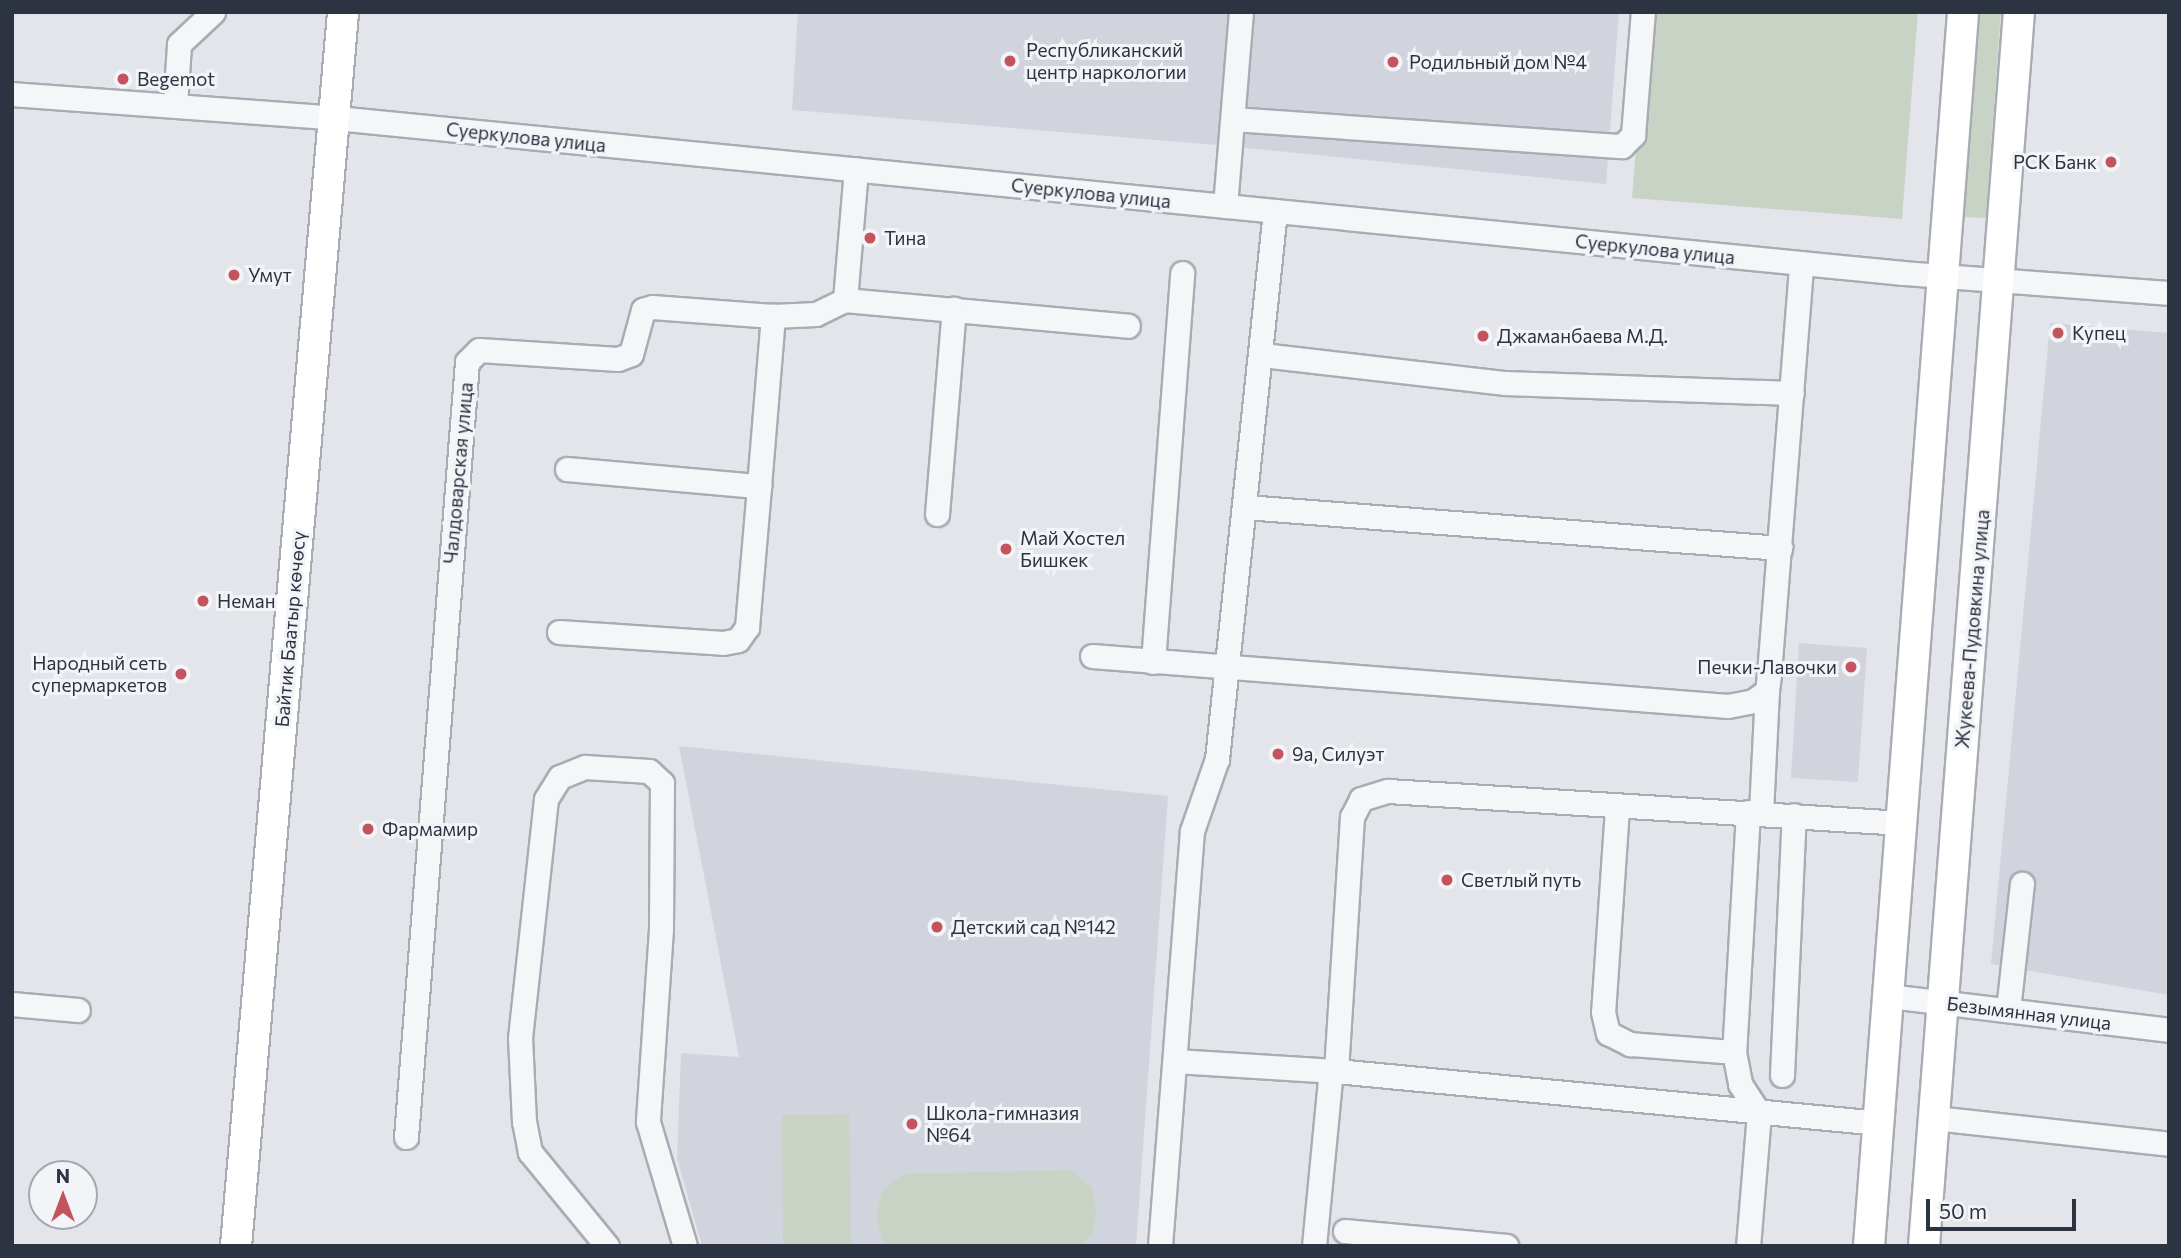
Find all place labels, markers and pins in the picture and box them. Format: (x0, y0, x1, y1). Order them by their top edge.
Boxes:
place label: Республиканский центр наркологии (1026, 39, 1187, 83)
marker: Республиканский центр наркологии (1000, 51, 1020, 71)
place label: Родильный дом №4 (1409, 51, 1587, 73)
marker: Родильный дом №4 (1383, 52, 1403, 72)
place label: Begemot (137, 68, 215, 90)
marker: Begemot (115, 71, 131, 87)
place label: РСК Банк (2013, 151, 2097, 173)
marker: РСК Банк (2103, 154, 2119, 170)
place label: Тина (884, 227, 926, 249)
marker: Тина (862, 230, 878, 246)
place label: Умут (248, 264, 292, 286)
marker: Умут (226, 267, 242, 283)
place label: Купец (2072, 322, 2126, 344)
place label: Джаманбаева М.Д. (1497, 325, 1668, 347)
marker: Купец (2050, 325, 2066, 341)
marker: Джаманбаева М.Д. (1475, 328, 1491, 344)
place label: Май Хостел Бишкек (1020, 527, 1125, 571)
marker: Май Хостел Бишкек (998, 541, 1014, 557)
place label: Неман (217, 590, 275, 612)
marker: Неман (195, 593, 211, 609)
place label: Народный сеть супермаркетов (31, 652, 167, 696)
place label: Печки-Лавочки (1697, 656, 1837, 678)
marker: Печки-Лавочки (1843, 659, 1859, 675)
marker: Народный сеть супермаркетов (173, 666, 189, 682)
place label: 9а, Силуэт (1292, 743, 1384, 765)
marker: 9а, Силуэт (1270, 746, 1286, 762)
place label: Фармамир (382, 818, 478, 840)
marker: Фармамир (360, 821, 376, 837)
place label: Светлый путь (1461, 869, 1581, 891)
marker: Светлый путь (1439, 872, 1455, 888)
place label: Детский сад №142 (951, 916, 1116, 938)
marker: Детский сад №142 (929, 919, 945, 935)
place label: Школа-гимназия №64 (926, 1102, 1079, 1146)
marker: Школа-гимназия №64 (904, 1116, 920, 1132)

